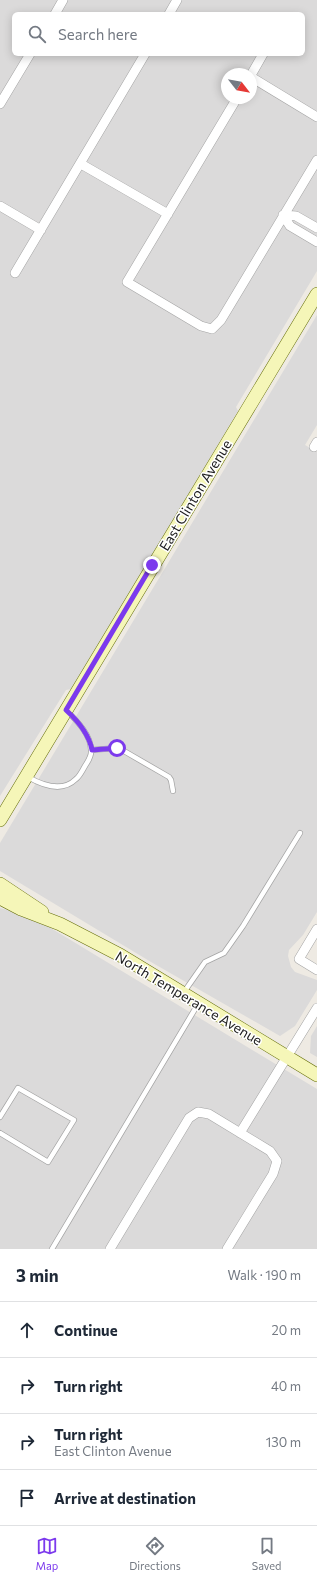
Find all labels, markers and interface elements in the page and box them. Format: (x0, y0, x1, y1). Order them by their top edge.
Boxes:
search box (12, 12, 305, 56)
icon: search (26, 23, 48, 45)
text: Search here (58, 25, 137, 43)
north arrow (221, 68, 257, 104)
street label: East Clinton Avenue (155, 436, 235, 554)
route end (143, 556, 161, 574)
route start (108, 739, 126, 757)
street label: North Temperance Avenue (112, 947, 266, 1049)
text: 3 min (16, 1265, 59, 1286)
text: Walk · 190 m (227, 1267, 301, 1283)
icon: ahead (16, 1319, 38, 1341)
text: Continue (54, 1321, 118, 1339)
text: 20 m (272, 1322, 301, 1338)
icon: right (16, 1375, 38, 1397)
text: Turn right (54, 1377, 123, 1395)
text: 40 m (271, 1378, 301, 1394)
text: Turn right (54, 1425, 123, 1443)
icon: right (16, 1431, 38, 1453)
text: 130 m (266, 1434, 301, 1450)
text: East Clinton Avenue (54, 1443, 172, 1459)
icon: arrive (16, 1487, 38, 1509)
text: Arrive at destination (54, 1489, 196, 1507)
tab: Map (36, 1535, 58, 1572)
tab: Directions (129, 1535, 181, 1572)
tab: Saved (252, 1535, 281, 1572)

